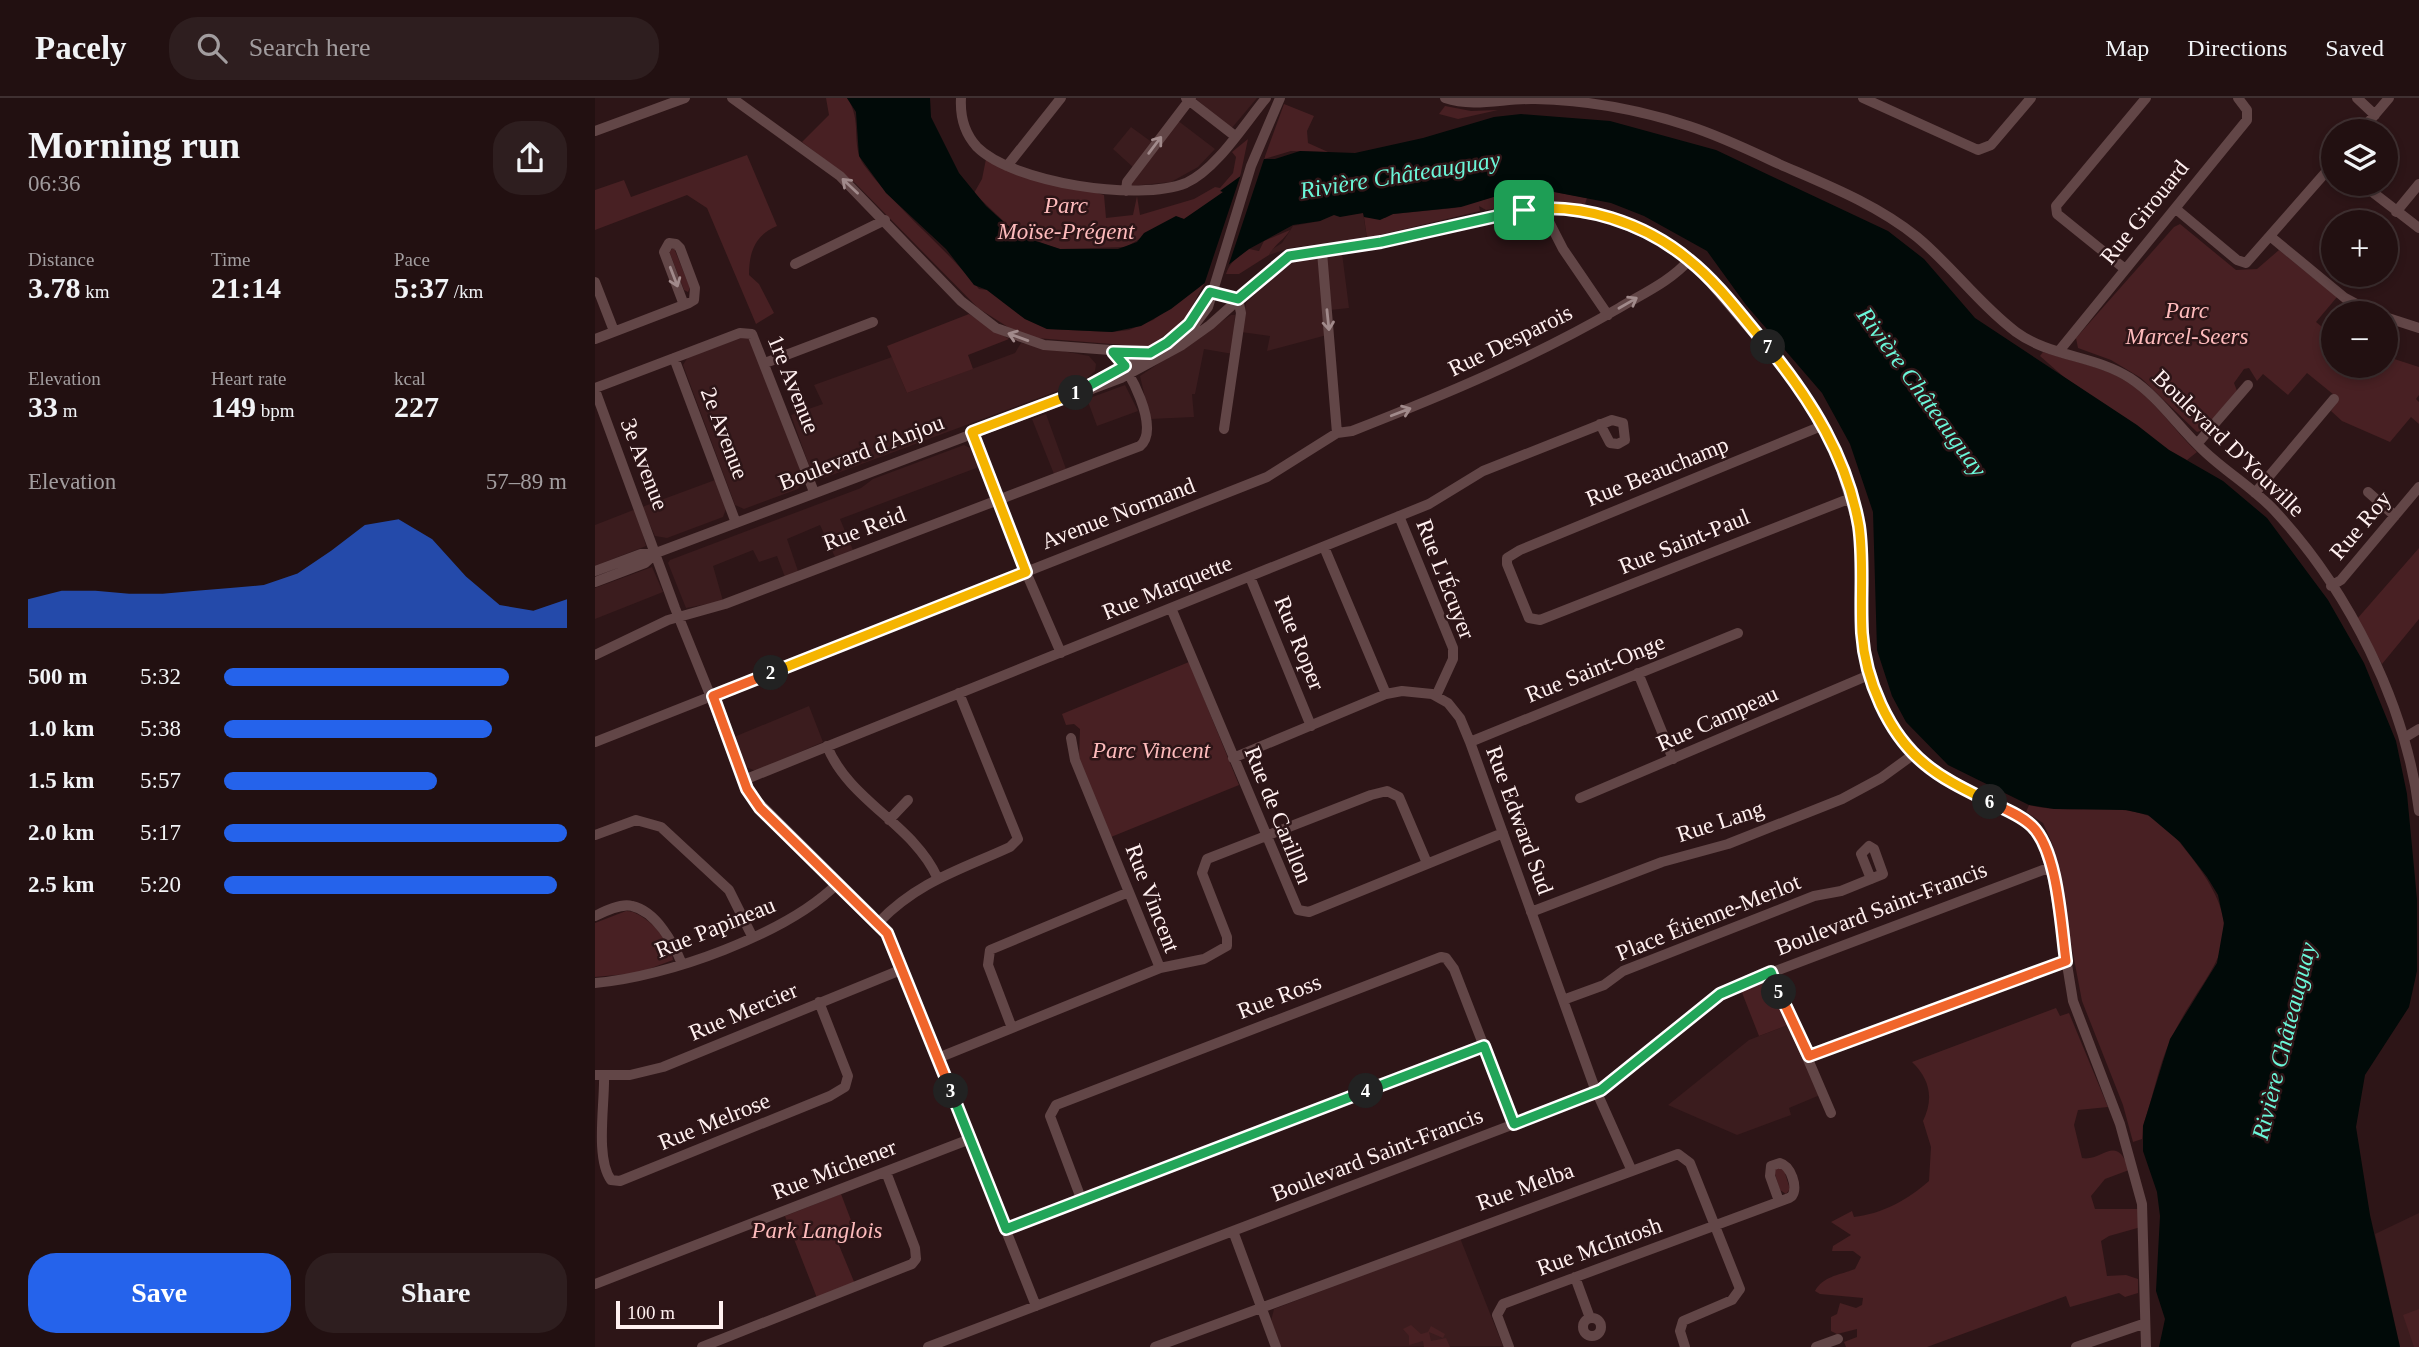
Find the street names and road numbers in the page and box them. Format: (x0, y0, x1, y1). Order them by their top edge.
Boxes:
street label: Rue Girouard (2095, 155, 2194, 269)
street label: Rue Desparois (1444, 300, 1576, 381)
street label: 1re Avenue (763, 331, 825, 437)
street label: Boulevard D'Youville (2148, 365, 2309, 522)
street label: 2e Avenue (696, 384, 753, 482)
street label: Boulevard d'Anjou (775, 409, 948, 495)
street label: 3e Avenue (616, 415, 673, 513)
street label: Rue Beauchamp (1582, 432, 1732, 511)
street label: Avenue Normand (1038, 473, 1199, 554)
street label: Rue Roy (2325, 486, 2396, 564)
street label: Rue Reid (819, 501, 909, 556)
street label: Rue Saint-Paul (1615, 504, 1753, 579)
street label: Rue L'Écuyer (1411, 516, 1480, 643)
street label: Rue Marquette (1099, 550, 1236, 625)
street label: Rue Roper (1269, 593, 1330, 694)
street label: Rue Saint-Onge (1522, 629, 1668, 708)
street label: Rue Campeau (1653, 680, 1782, 756)
street label: Rue de Carillon (1240, 743, 1318, 888)
street label: Rue Edward Sud (1481, 743, 1558, 898)
street label: Rue Lang (1673, 796, 1767, 847)
street label: Rue Vincent (1120, 841, 1185, 956)
street label: Boulevard Saint-Francis (1772, 857, 1990, 960)
street label: Place Étienne-Merlot (1613, 869, 1804, 966)
street label: Rue Papineau (652, 892, 779, 963)
street label: Rue Ross (1234, 969, 1325, 1024)
street label: Rue Mercier (685, 977, 802, 1046)
street label: Rue Melrose (655, 1088, 774, 1155)
street label: Boulevard Saint-Francis (1268, 1103, 1486, 1206)
street label: Rue Michener (769, 1134, 900, 1205)
street label: Rue Melba (1473, 1157, 1577, 1216)
street label: Rue McIntosh (1533, 1212, 1665, 1281)

